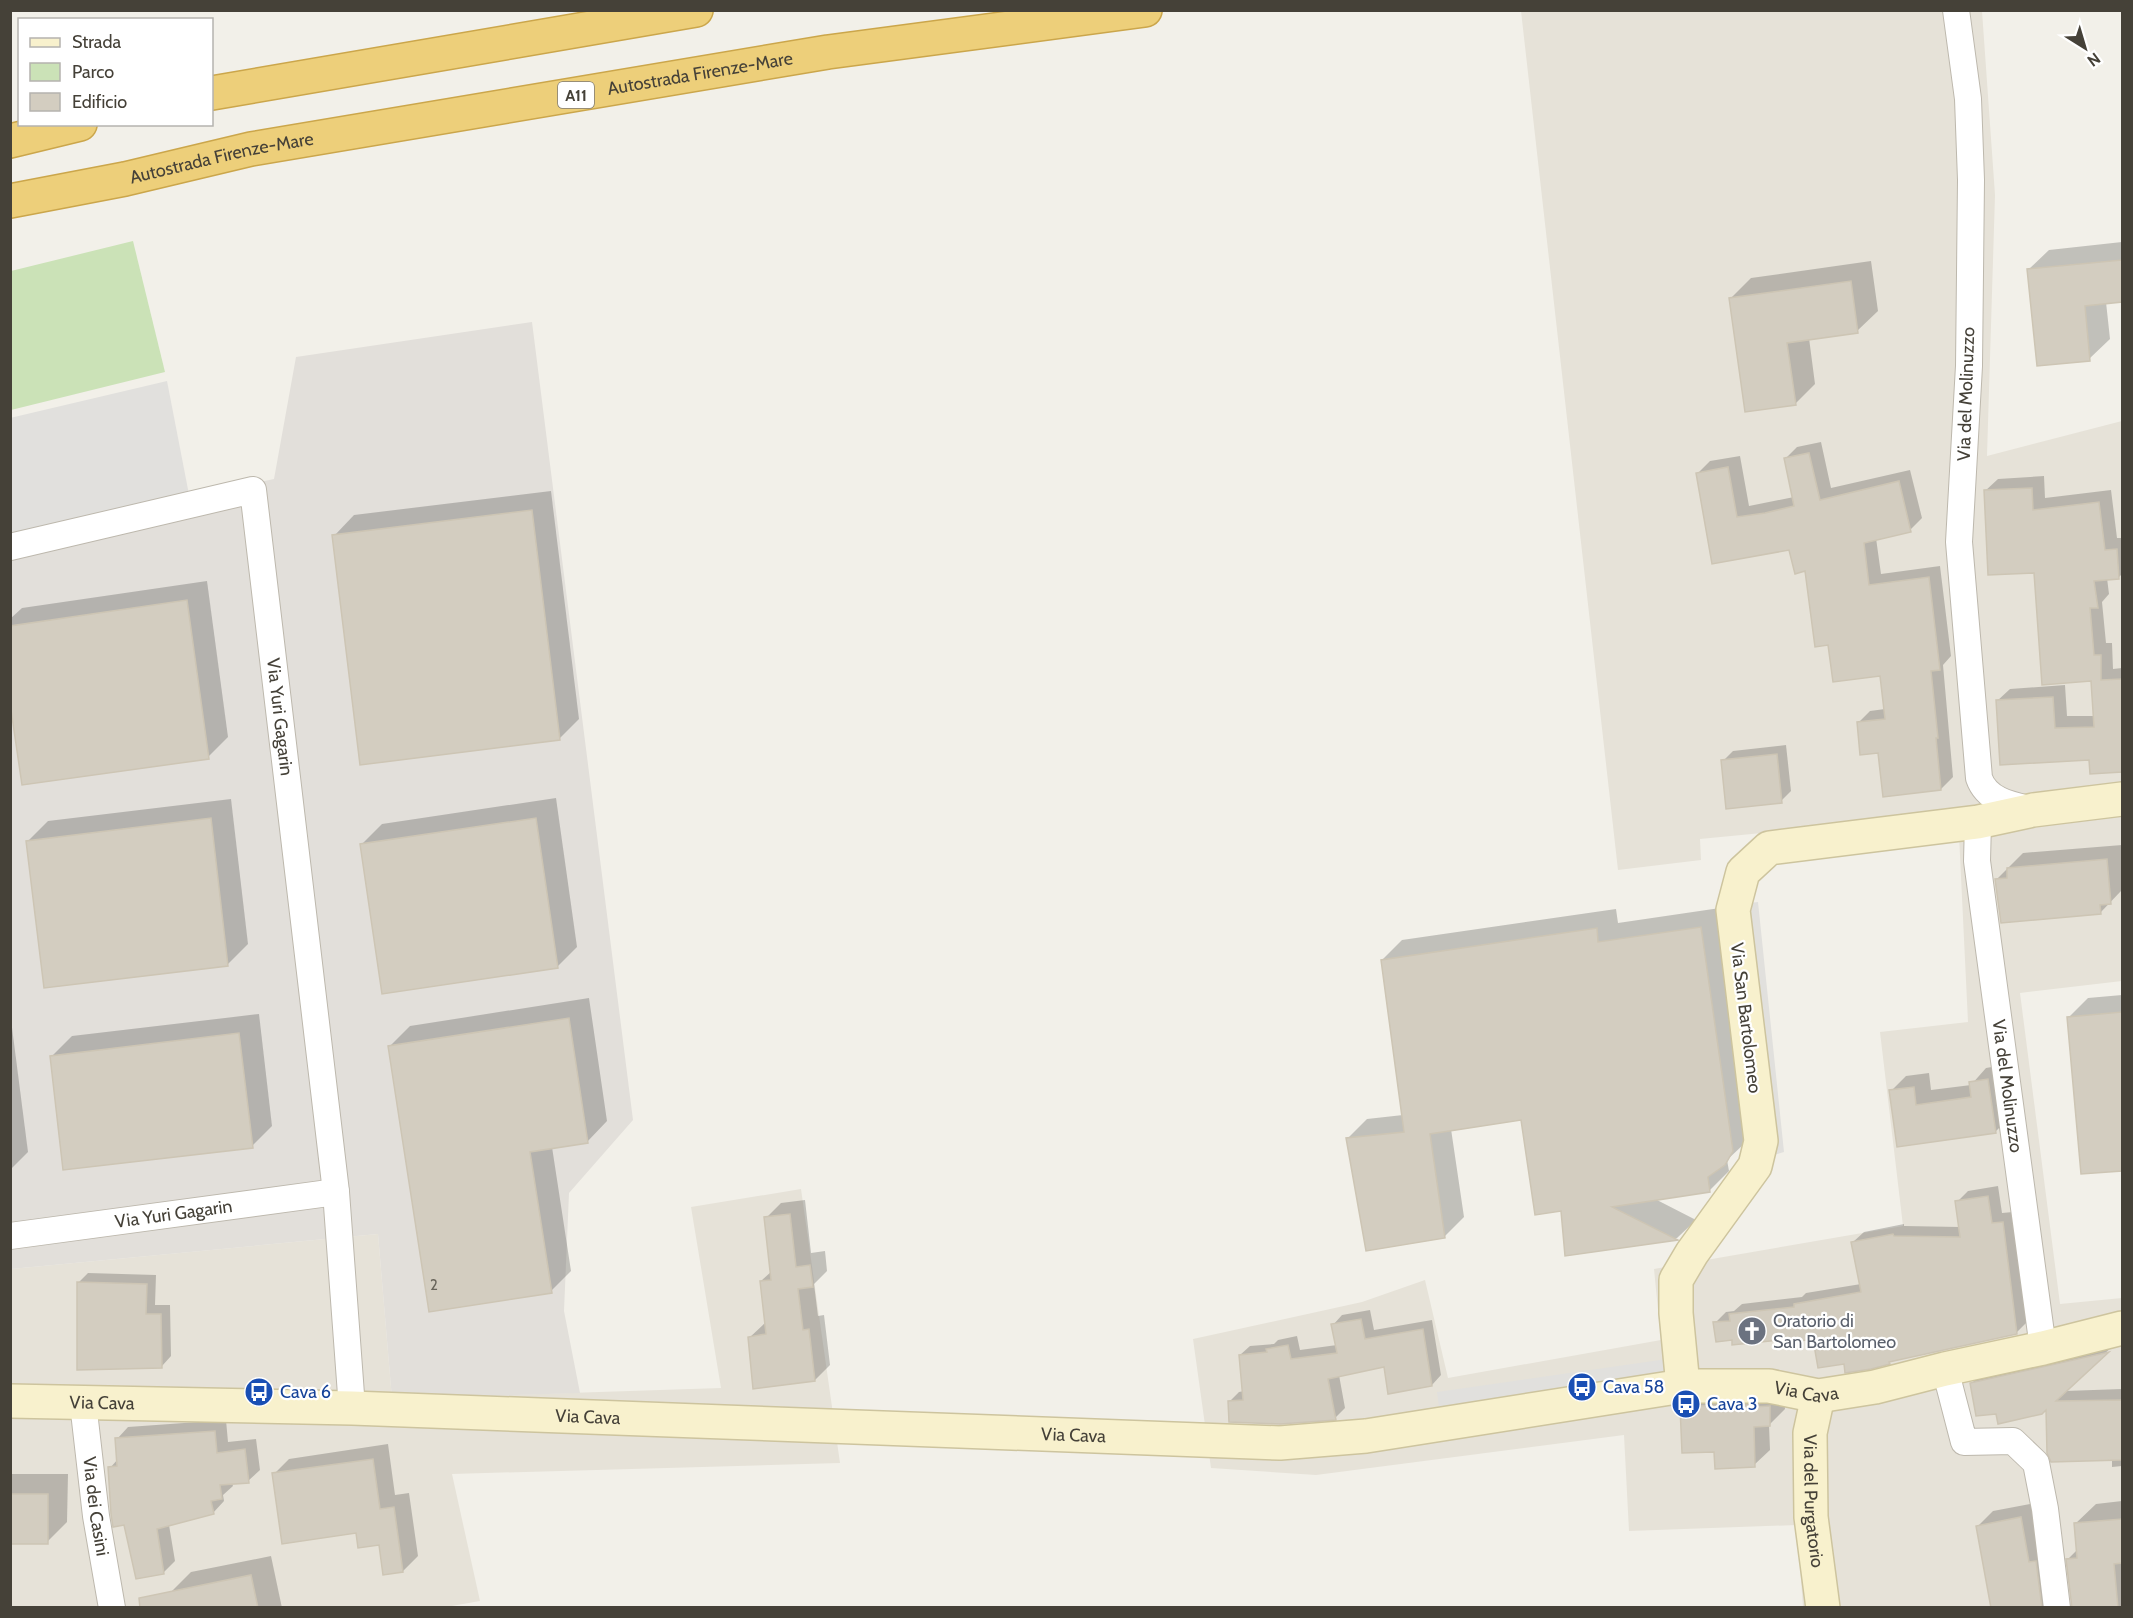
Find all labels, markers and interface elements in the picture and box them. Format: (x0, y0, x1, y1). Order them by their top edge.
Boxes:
legend (18, 18, 213, 126)
north arrow (2055, 18, 2115, 78)
text: Strada (72, 31, 122, 53)
street label: Autostrada Firenze-Mare (606, 47, 794, 100)
text: N (2083, 49, 2104, 71)
text: Parco (72, 61, 114, 83)
road number: A11 (558, 82, 594, 108)
text: Edificio (72, 91, 127, 113)
street label: Autostrada Firenze-Mare (127, 128, 315, 189)
street label: Via del Molinuzzo (1953, 326, 1979, 461)
street label: Via Yuri Gagarin (262, 657, 298, 777)
street label: Via San Bartolomeo (1726, 941, 1766, 1095)
street label: Via del Molinuzzo (1988, 1018, 2027, 1154)
street label: Via Yuri Gagarin (113, 1195, 234, 1233)
house number: 2 (430, 1276, 438, 1294)
place label: Oratorio di San Bartolomeo (1773, 1310, 1896, 1353)
church icon: Oratorio di San Bartolomeo (1736, 1315, 1768, 1347)
bus stop icon: Cava 58 (1566, 1371, 1598, 1403)
bus stop icon: Cava 6 (243, 1376, 275, 1408)
place label: Cava 58 (1603, 1376, 1665, 1398)
street label: Via Cava (1772, 1376, 1840, 1408)
place label: Cava 6 (280, 1381, 331, 1403)
bus stop icon: Cava 3 (1670, 1388, 1702, 1420)
street label: Via Cava (69, 1391, 135, 1415)
place label: Cava 3 (1707, 1393, 1758, 1415)
street label: Via Cava (555, 1405, 621, 1429)
street label: Via Cava (1040, 1423, 1107, 1447)
street label: Via del Purgatorio (1799, 1434, 1829, 1569)
street label: Via dei Casini (78, 1455, 114, 1558)

